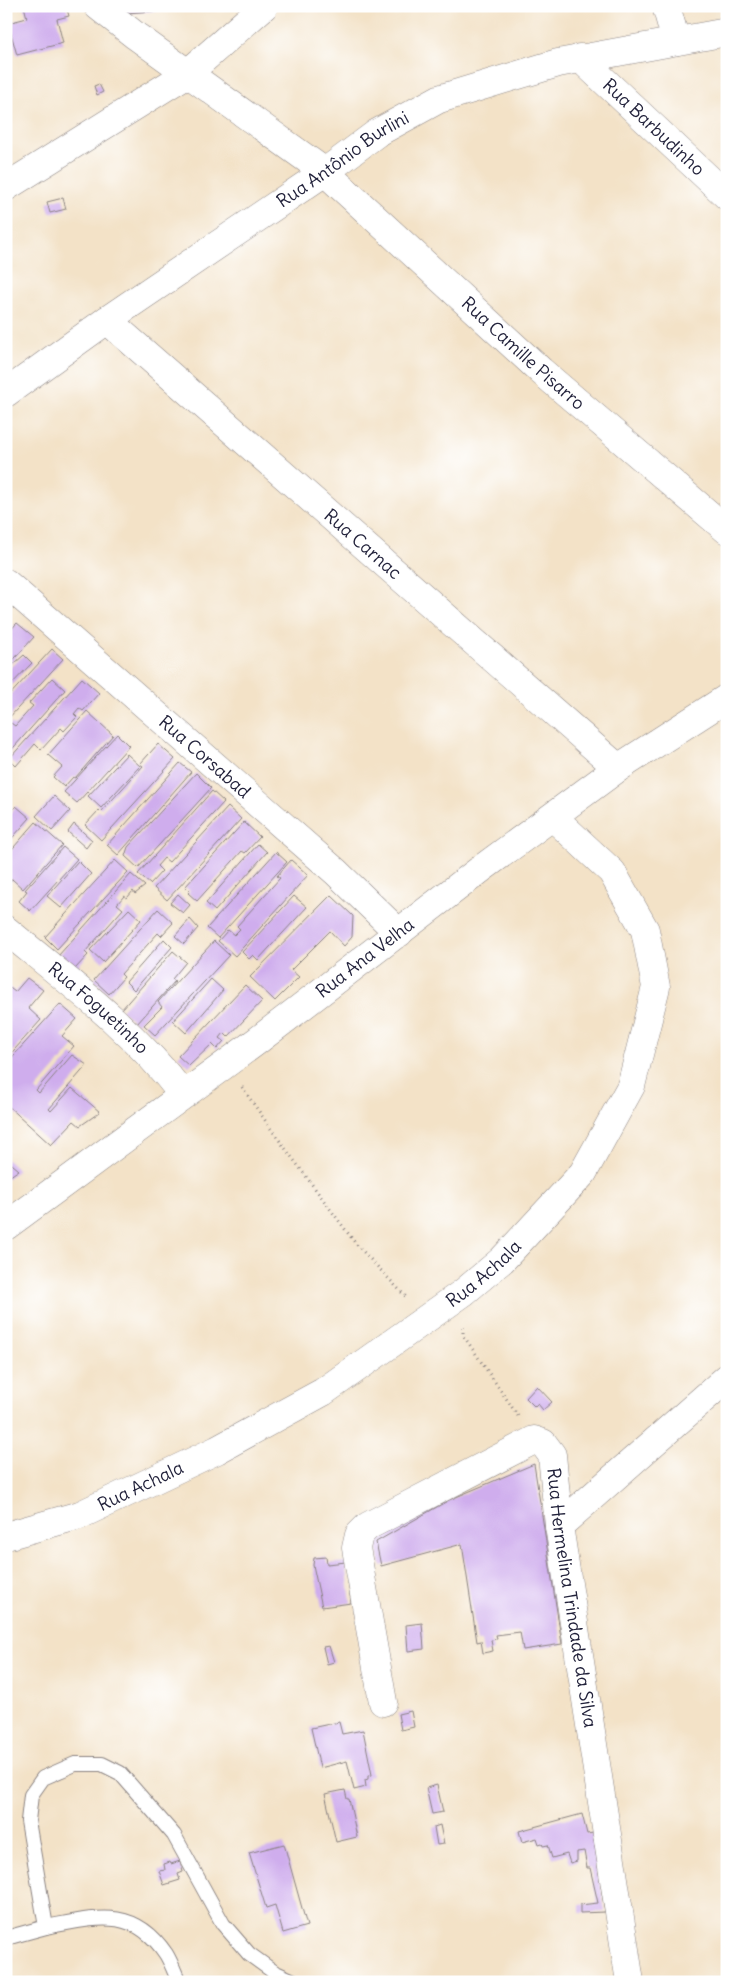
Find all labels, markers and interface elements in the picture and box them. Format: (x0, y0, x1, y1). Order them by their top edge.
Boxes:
street label: Rua Barbudinho (598, 73, 710, 180)
street label: Rua Antônio Burlini (272, 106, 413, 212)
street label: Rua Camille Pisarro (457, 292, 590, 415)
street label: Rua Carnac (319, 504, 406, 584)
street label: Rua Corsabad (154, 710, 256, 803)
street label: Rua Ana Velha (311, 913, 418, 1003)
street label: Rua Foguetinho (44, 957, 154, 1059)
street label: Rua Achala (441, 1235, 526, 1312)
street label: Rua Achala (94, 1456, 187, 1516)
street label: Rua Hermelina Trindade da Silva (542, 1467, 602, 1729)

